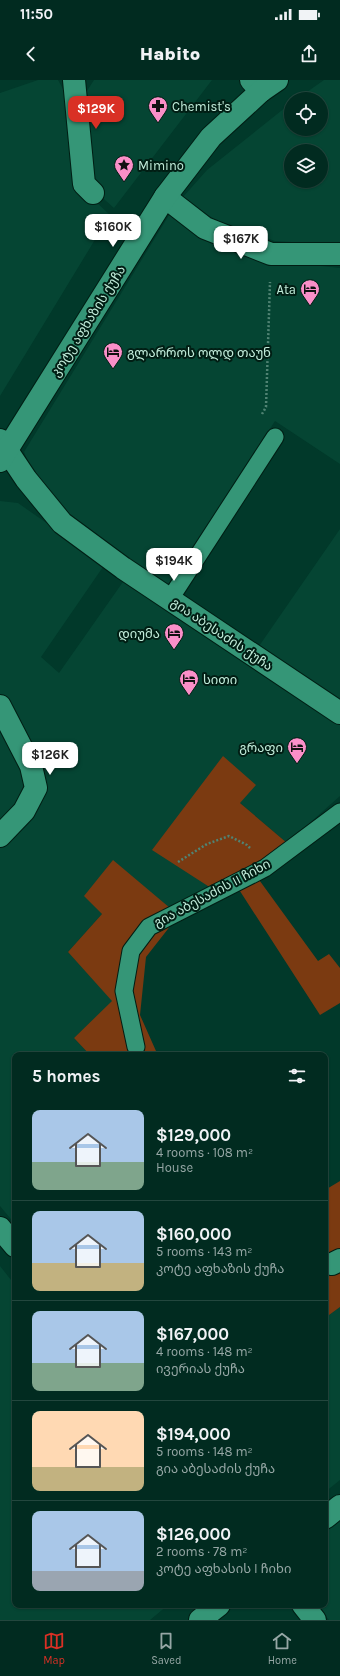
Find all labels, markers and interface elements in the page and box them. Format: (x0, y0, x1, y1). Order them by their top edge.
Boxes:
text: 11:50 (20, 5, 53, 23)
icon: back (20, 43, 42, 65)
text: Habito (140, 43, 200, 65)
icon: share (298, 43, 320, 65)
map controls (284, 92, 328, 188)
button: locate (284, 92, 328, 136)
pharmacy icon: Chemist's (147, 95, 169, 123)
pin: $129K (68, 96, 124, 130)
place label: Chemist's (172, 99, 231, 114)
text: $129K (77, 101, 115, 116)
button: layers (284, 144, 328, 188)
place icon: Mimino (113, 154, 135, 182)
place label: Mimino (138, 158, 184, 173)
pin: $160K (85, 214, 141, 248)
text: $160K (94, 219, 132, 234)
pin: $167K (213, 226, 269, 260)
text: $167K (223, 231, 259, 246)
street label: კოტე აფხაზის ქუჩა (48, 263, 128, 379)
hotel icon: Ata (299, 278, 321, 306)
place label: Ata (276, 282, 296, 297)
hotel icon: გლარროს ოლდ თაუნ (102, 341, 124, 369)
place label: გლარროს ოლდ თაუნ (127, 345, 271, 361)
pin: $194K (146, 548, 202, 582)
text: $194K (155, 553, 193, 568)
street label: გია აბესაძის ქუჩა (168, 594, 276, 674)
hotel icon: დიუმა (163, 622, 185, 650)
place label: დიუმა (118, 626, 160, 642)
hotel icon: სითი (178, 668, 200, 696)
place label: სითი (203, 672, 237, 687)
hotel icon: გრაფი (286, 736, 308, 764)
place label: გრაფი (239, 740, 283, 755)
pin: $126K (22, 742, 78, 776)
text: $126K (31, 747, 69, 762)
street label: გია აბესაძის II ჩიხი (151, 856, 273, 930)
icon: filters (286, 1065, 308, 1087)
text: 5 homes (32, 1066, 101, 1086)
text: $129,000 (156, 1125, 231, 1145)
icon: home (64, 1126, 112, 1174)
text: 4 rooms · 108 m² (156, 1145, 253, 1160)
text: House (156, 1160, 193, 1175)
text: $160,000 (156, 1224, 231, 1244)
icon: home (64, 1227, 112, 1275)
text: 5 rooms · 143 m² (156, 1244, 253, 1259)
text: კოტე აფხაზის ქუჩა (156, 1261, 284, 1276)
text: $167,000 (156, 1324, 229, 1344)
icon: home (64, 1327, 112, 1375)
text: 4 rooms · 148 m² (156, 1344, 253, 1359)
text: ივერიას ქუჩა (156, 1361, 245, 1376)
text: $194,000 (156, 1424, 231, 1444)
icon: home (64, 1427, 112, 1475)
text: 5 rooms · 148 m² (156, 1444, 253, 1459)
text: გია აბესაძის ქუჩა (156, 1461, 275, 1476)
text: $126,000 (156, 1524, 231, 1544)
icon: home (64, 1527, 112, 1575)
text: 2 rooms · 78 m² (156, 1544, 248, 1559)
text: კოტე აფხასის I ჩიხი (156, 1561, 291, 1576)
tab: Map (43, 1630, 65, 1667)
tab: Saved (151, 1630, 182, 1667)
tab: Home (268, 1630, 297, 1667)

